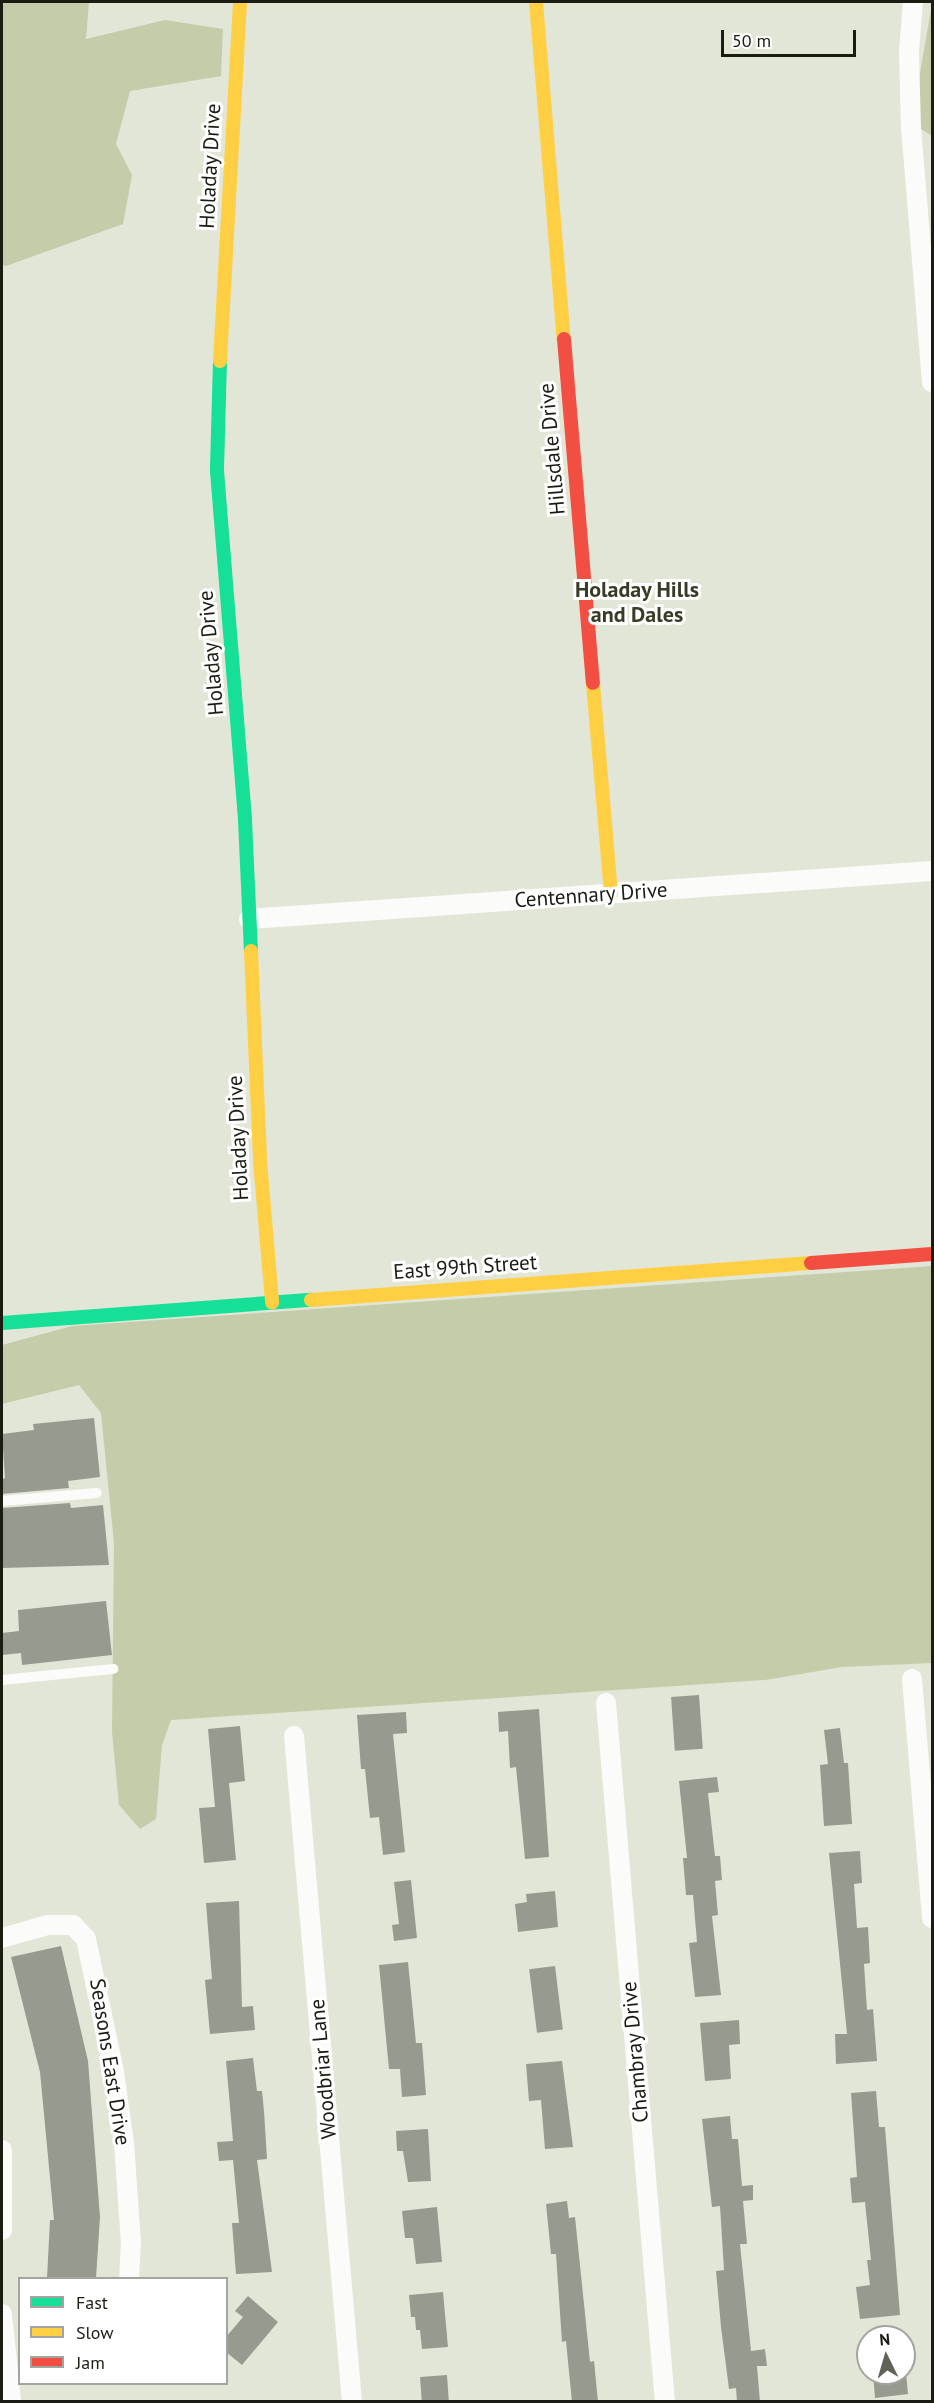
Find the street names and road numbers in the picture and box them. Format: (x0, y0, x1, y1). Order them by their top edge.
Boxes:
street label: Holaday Drive (194, 102, 226, 230)
street label: Hillsdale Drive (534, 382, 570, 516)
street label: Holaday Drive (193, 589, 229, 717)
street label: Centennary Drive (513, 877, 669, 913)
street label: Holaday Drive (222, 1074, 254, 1202)
street label: East 99th Street (392, 1249, 538, 1285)
street label: Seasons East Drive (84, 1977, 136, 2147)
street label: Chambray Drive (616, 1980, 654, 2124)
street label: Woodbriar Lane (304, 1998, 342, 2140)

